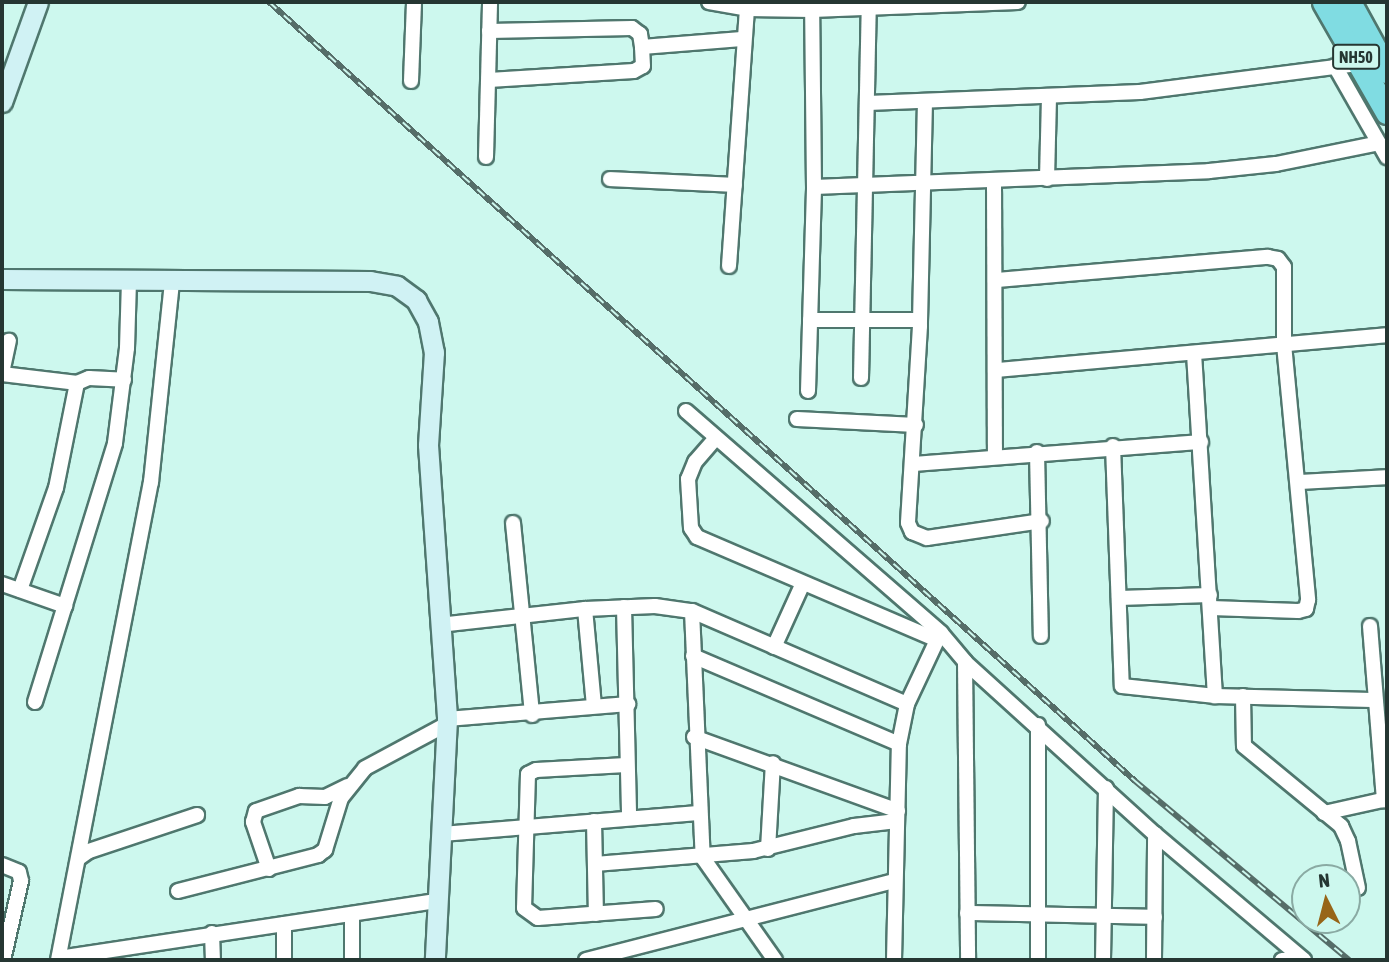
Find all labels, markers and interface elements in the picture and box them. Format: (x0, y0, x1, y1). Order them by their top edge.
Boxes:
road number: NH50 (1332, 44, 1380, 69)
north arrow (1291, 864, 1361, 934)
text: N (1317, 869, 1331, 892)

